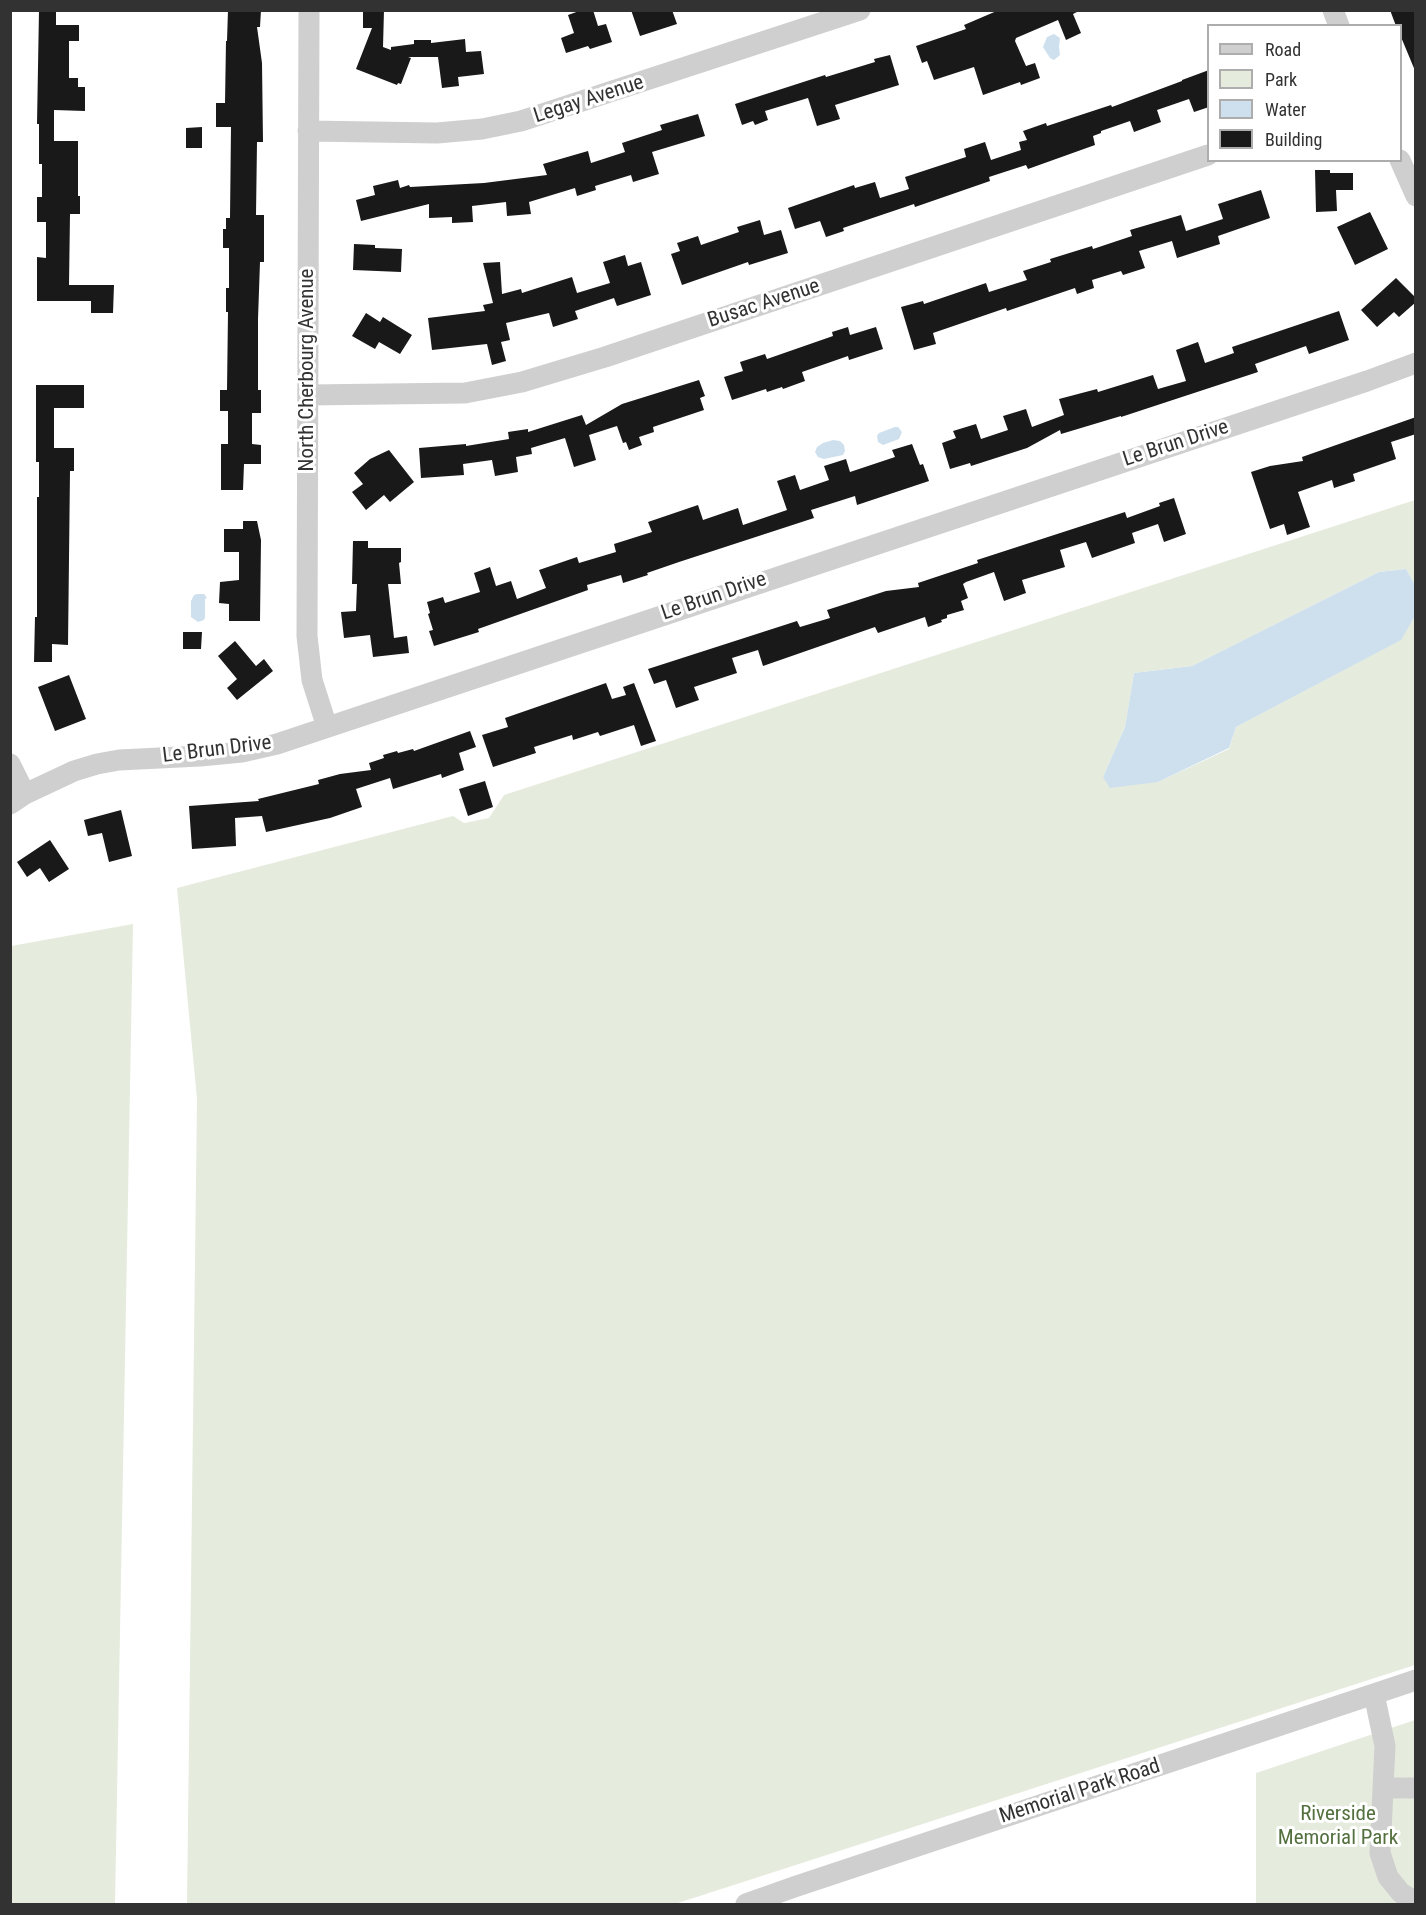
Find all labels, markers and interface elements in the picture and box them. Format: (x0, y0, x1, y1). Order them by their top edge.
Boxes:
legend (1207, 24, 1402, 162)
text: Road (1265, 39, 1301, 60)
text: Park (1265, 69, 1297, 90)
street label: Legay Avenue (531, 70, 647, 130)
text: Water (1265, 99, 1306, 120)
text: Building (1265, 129, 1322, 150)
street label: North Cherbourg Avenue (295, 269, 321, 471)
street label: Busac Avenue (705, 274, 823, 334)
street label: Le Brun Drive (1120, 415, 1232, 473)
street label: Le Brun Drive (658, 567, 770, 627)
street label: Le Brun Drive (161, 731, 273, 769)
street label: Memorial Park Road (997, 1754, 1163, 1830)
park label: Riverside Memorial Park (1278, 1802, 1398, 1852)

